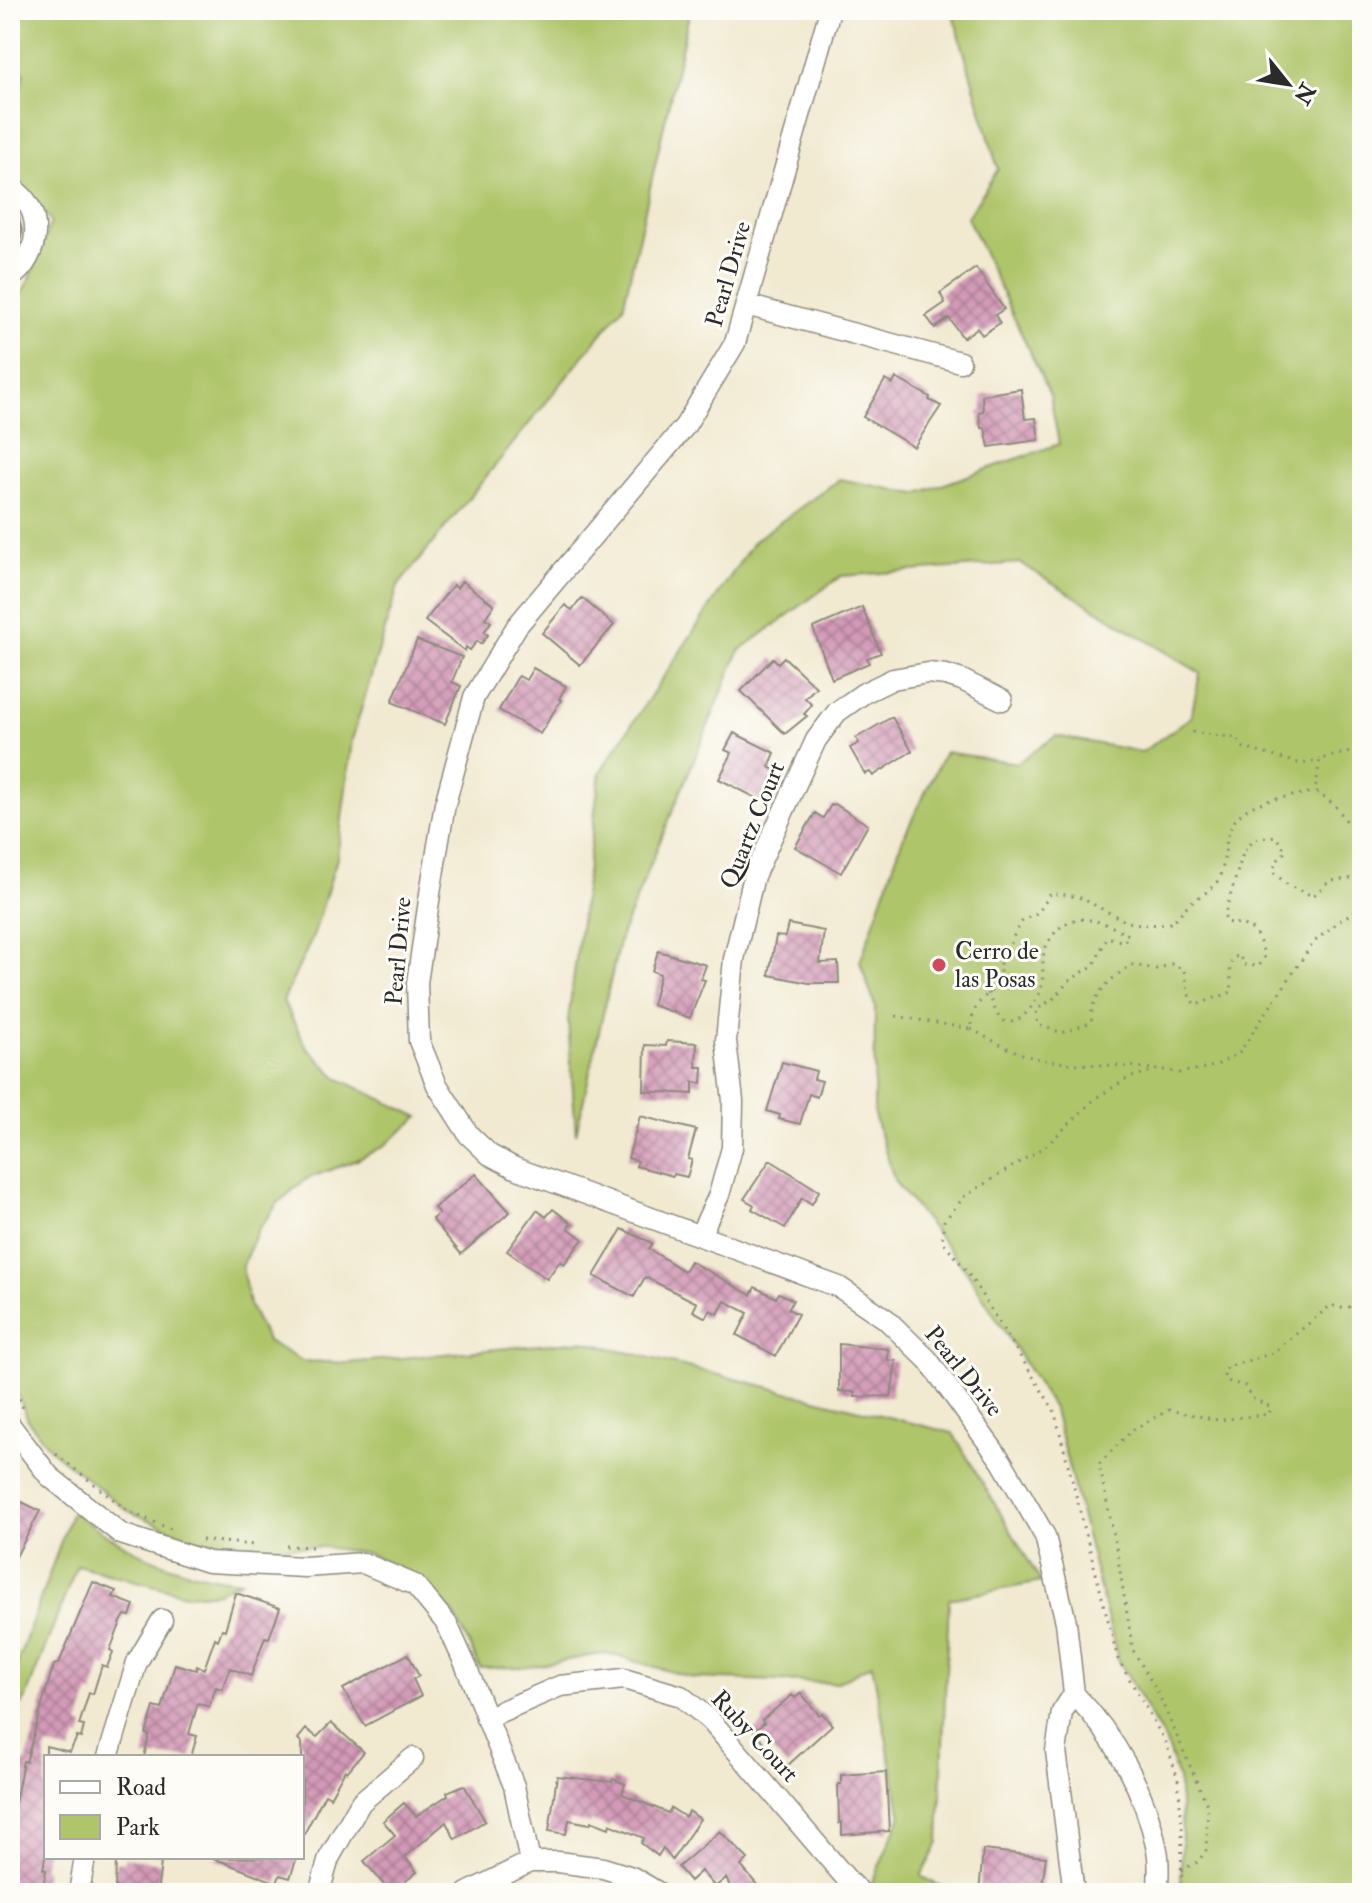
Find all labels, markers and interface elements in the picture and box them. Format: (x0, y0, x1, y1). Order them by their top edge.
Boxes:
north arrow (1248, 44, 1328, 124)
text: N (1287, 77, 1322, 109)
street label: Pearl Drive (699, 218, 758, 330)
street label: Quartz Court (713, 757, 792, 893)
street label: Pearl Drive (378, 896, 419, 1006)
place label: Cerro de las Posas (955, 936, 1039, 995)
marker: Cerro de las Posas (930, 956, 948, 974)
street label: Pearl Drive (917, 1319, 1010, 1423)
street label: Ruby Court (704, 1684, 805, 1789)
legend (44, 1755, 304, 1859)
text: Road (116, 1772, 166, 1803)
text: Park (116, 1812, 160, 1843)

